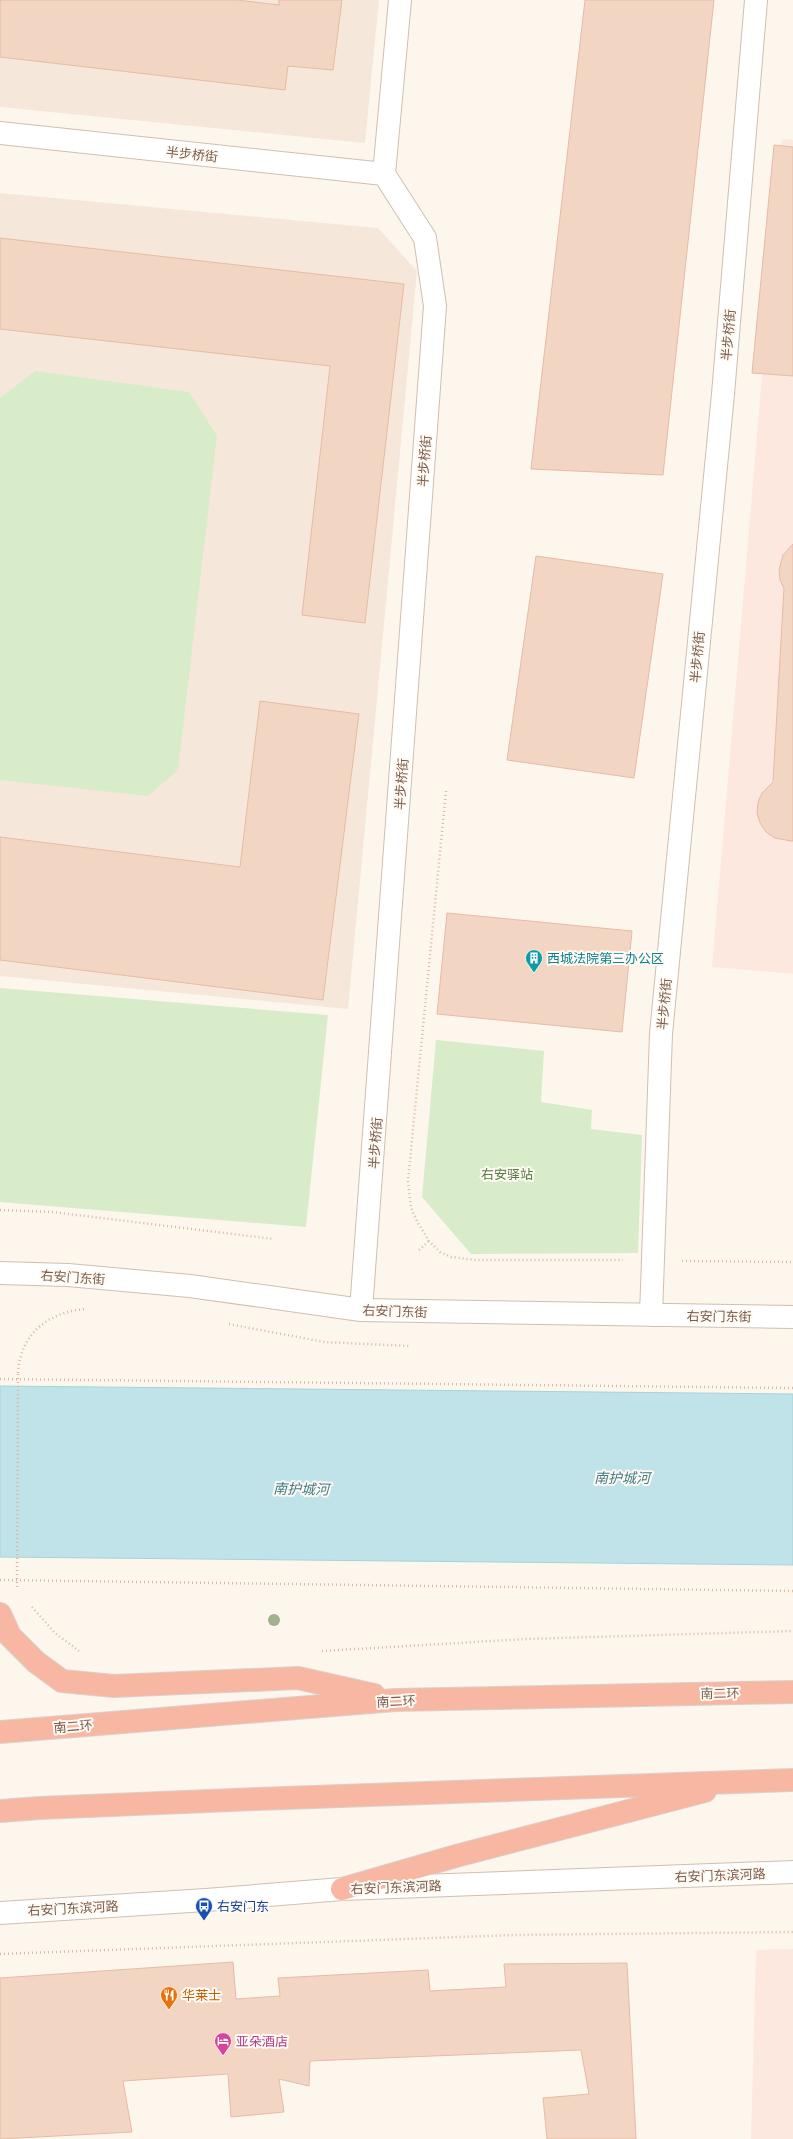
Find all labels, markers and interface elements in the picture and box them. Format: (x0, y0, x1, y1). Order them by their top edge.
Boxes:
street label: 半步桥街 (165, 144, 219, 164)
street label: 半步桥街 (719, 308, 737, 362)
street label: 半步桥街 (415, 435, 433, 487)
street label: 半步桥街 (688, 630, 706, 684)
street label: 半步桥街 (392, 758, 410, 810)
building icon: 西城法院第三办公区 (524, 948, 544, 973)
place label: 西城法院第三办公区 (547, 951, 664, 965)
street label: 半步桥街 (655, 977, 673, 1031)
street label: 半步桥街 (366, 1117, 384, 1169)
park label: 右安驿站 (481, 1167, 533, 1181)
street label: 右安门东街 (40, 1268, 106, 1286)
street label: 右安门东街 (362, 1303, 428, 1319)
street label: 右安门东街 (686, 1308, 752, 1324)
water label: 南护城河 (594, 1470, 653, 1486)
water label: 南护城河 (273, 1481, 332, 1498)
street label: 南二环 (700, 1686, 740, 1700)
street label: 南二环 (376, 1693, 416, 1709)
street label: 南二环 (53, 1717, 93, 1735)
street label: 右安门东滨河路 (674, 1866, 766, 1884)
street label: 右安门东滨河路 (350, 1878, 442, 1896)
bus stop icon: 右安门东 (194, 1896, 214, 1921)
street label: 右安门东滨河路 (27, 1899, 119, 1917)
place label: 右安门东 (217, 1899, 269, 1913)
restaurant icon: 华莱士 (159, 1985, 179, 2010)
place label: 华莱士 (182, 1988, 221, 2002)
hotel icon: 亚朵酒店 (213, 2031, 233, 2056)
place label: 亚朵酒店 (236, 2034, 288, 2048)

